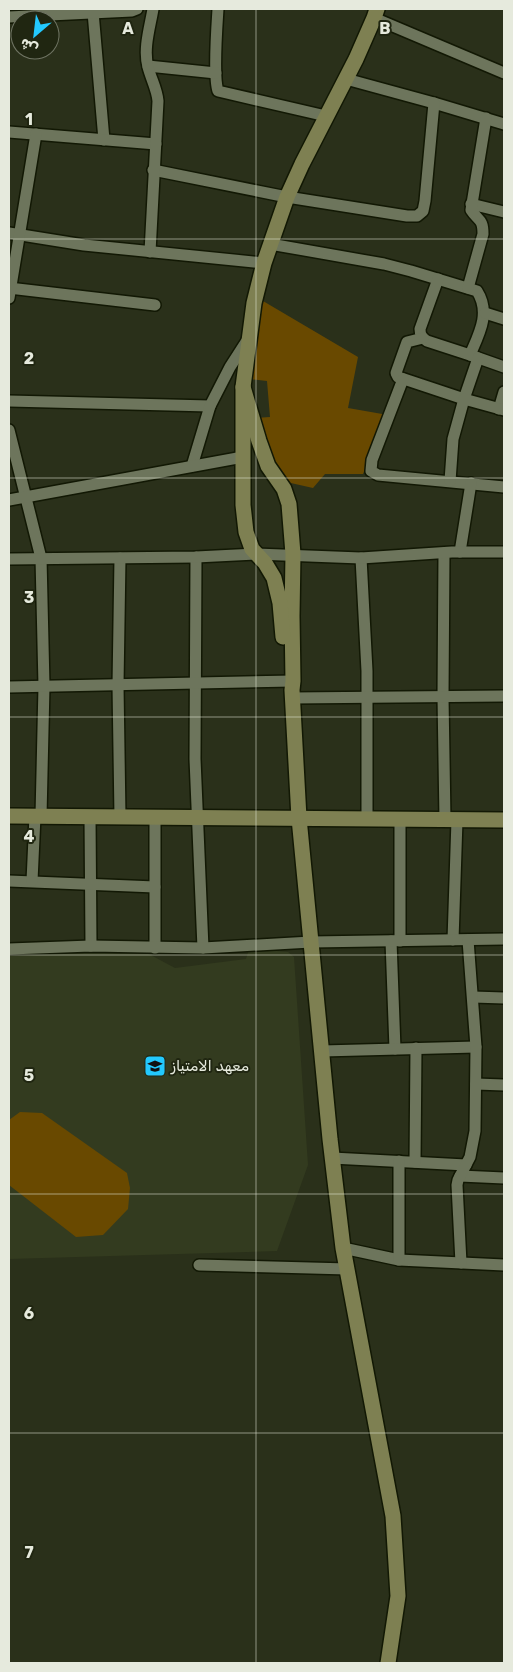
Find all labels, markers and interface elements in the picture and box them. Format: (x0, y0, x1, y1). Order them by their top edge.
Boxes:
north arrow (10, 10, 60, 60)
text: A (122, 19, 134, 38)
text: B (379, 19, 391, 38)
text: ش (17, 34, 41, 58)
text: 1 (25, 110, 33, 129)
text: 2 (24, 349, 34, 368)
text: 3 (24, 588, 34, 607)
text: 4 (24, 827, 35, 846)
school or university icon: معهد الامتياز (143, 1054, 167, 1078)
place label: معهد الامتياز (170, 1057, 249, 1075)
text: 5 (24, 1066, 34, 1085)
text: 6 (24, 1304, 34, 1323)
text: 7 (24, 1543, 34, 1562)

